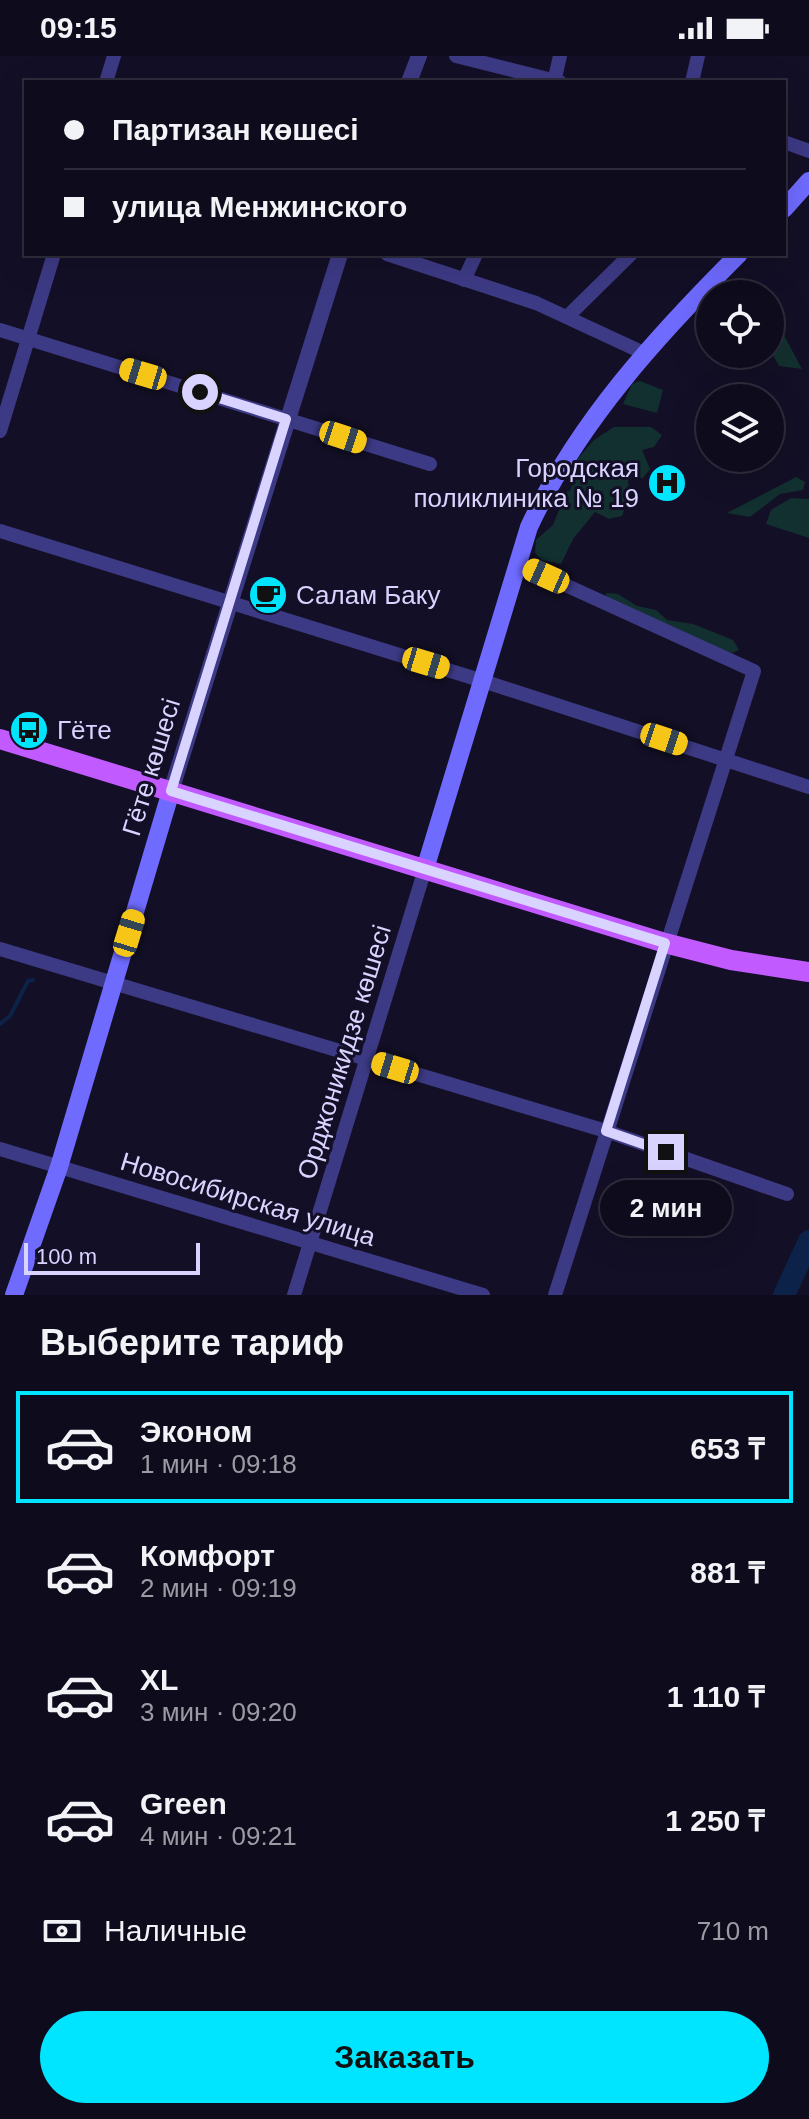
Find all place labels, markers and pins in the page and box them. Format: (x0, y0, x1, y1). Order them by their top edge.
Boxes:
place label: Городская поликлиника № 19 (413, 453, 639, 513)
hospital icon: Городская поликлиника № 19 (646, 462, 688, 504)
cafe icon: Салам Баку (247, 574, 289, 616)
place label: Салам Баку (296, 580, 440, 610)
bus stop icon: Гёте (8, 709, 50, 751)
place label: Гёте (57, 715, 112, 745)

